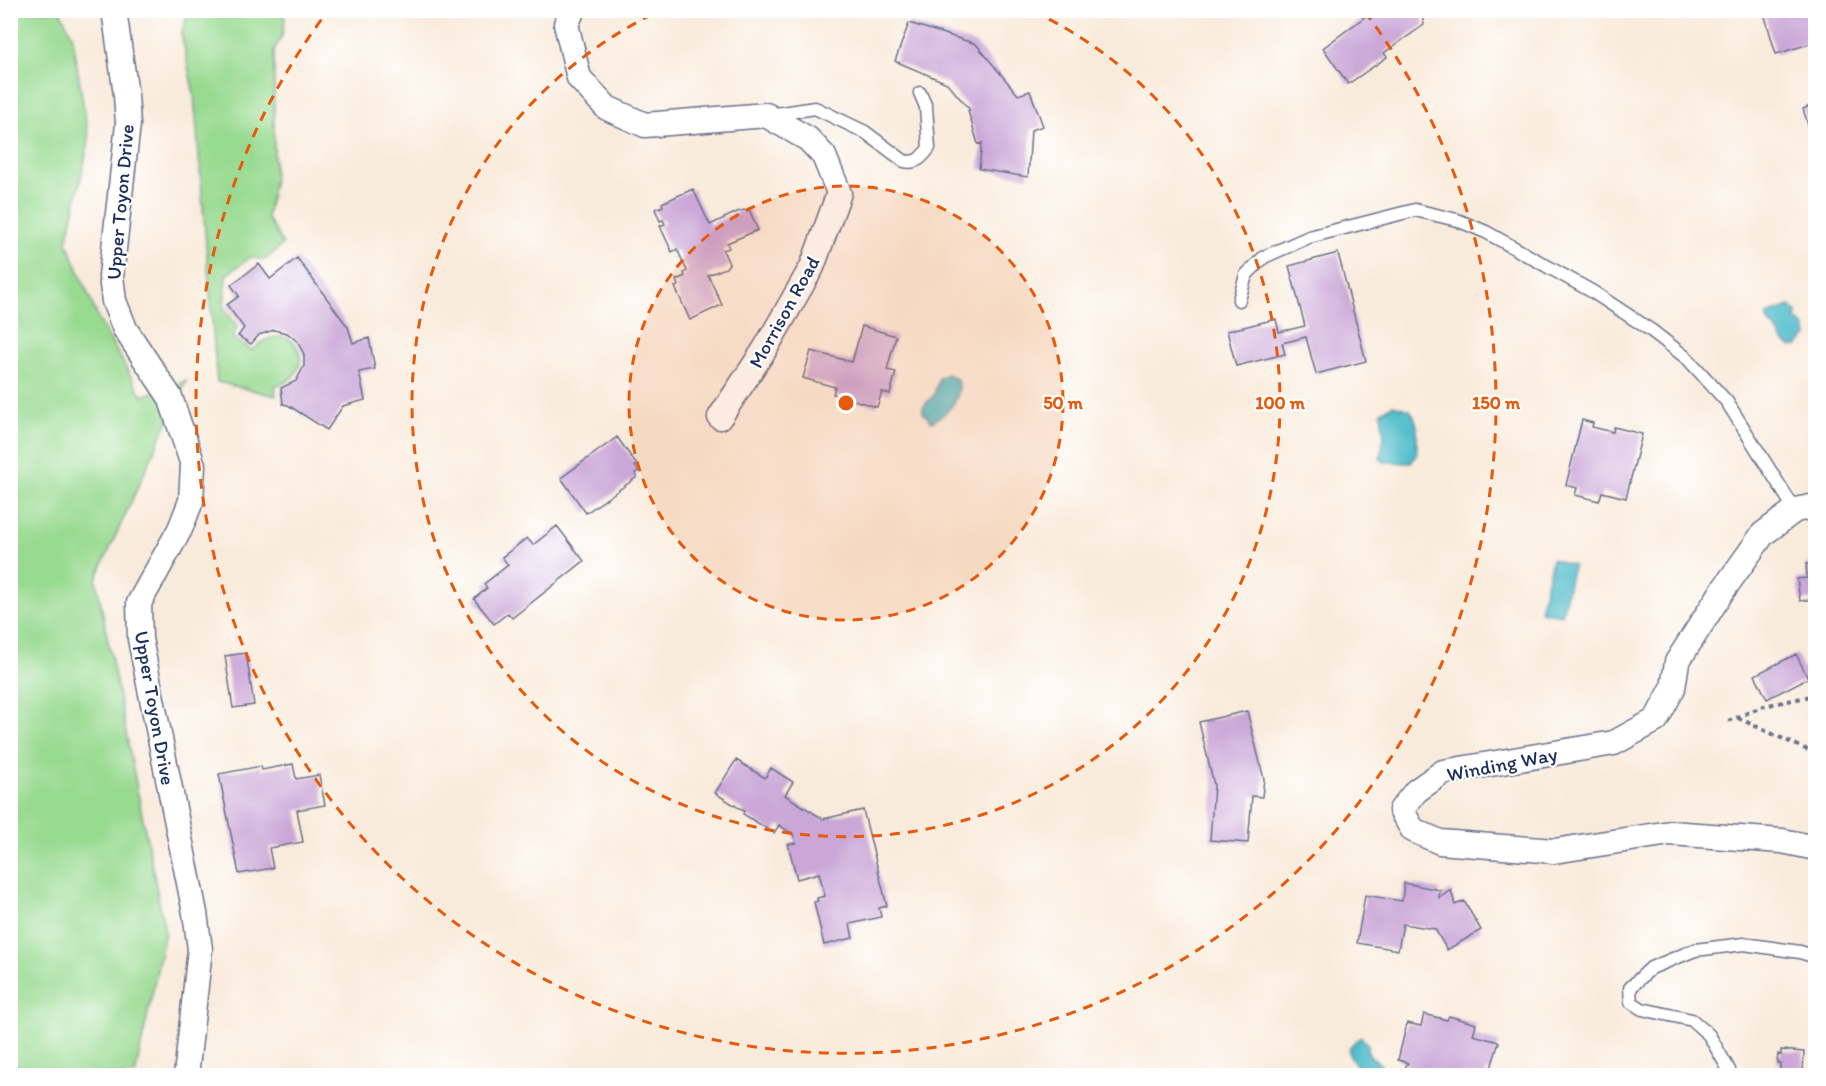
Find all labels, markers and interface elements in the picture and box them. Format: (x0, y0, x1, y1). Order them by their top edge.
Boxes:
street label: Upper Toyon Drive (101, 123, 139, 281)
street label: Morrison Road (743, 252, 825, 372)
text: 50 m (1043, 392, 1084, 414)
text: 100 m (1255, 392, 1306, 414)
text: 150 m (1472, 392, 1521, 414)
centre of rings (836, 393, 856, 413)
street label: Upper Toyon Drive (130, 629, 180, 787)
street label: Winding Way (1445, 741, 1560, 786)

